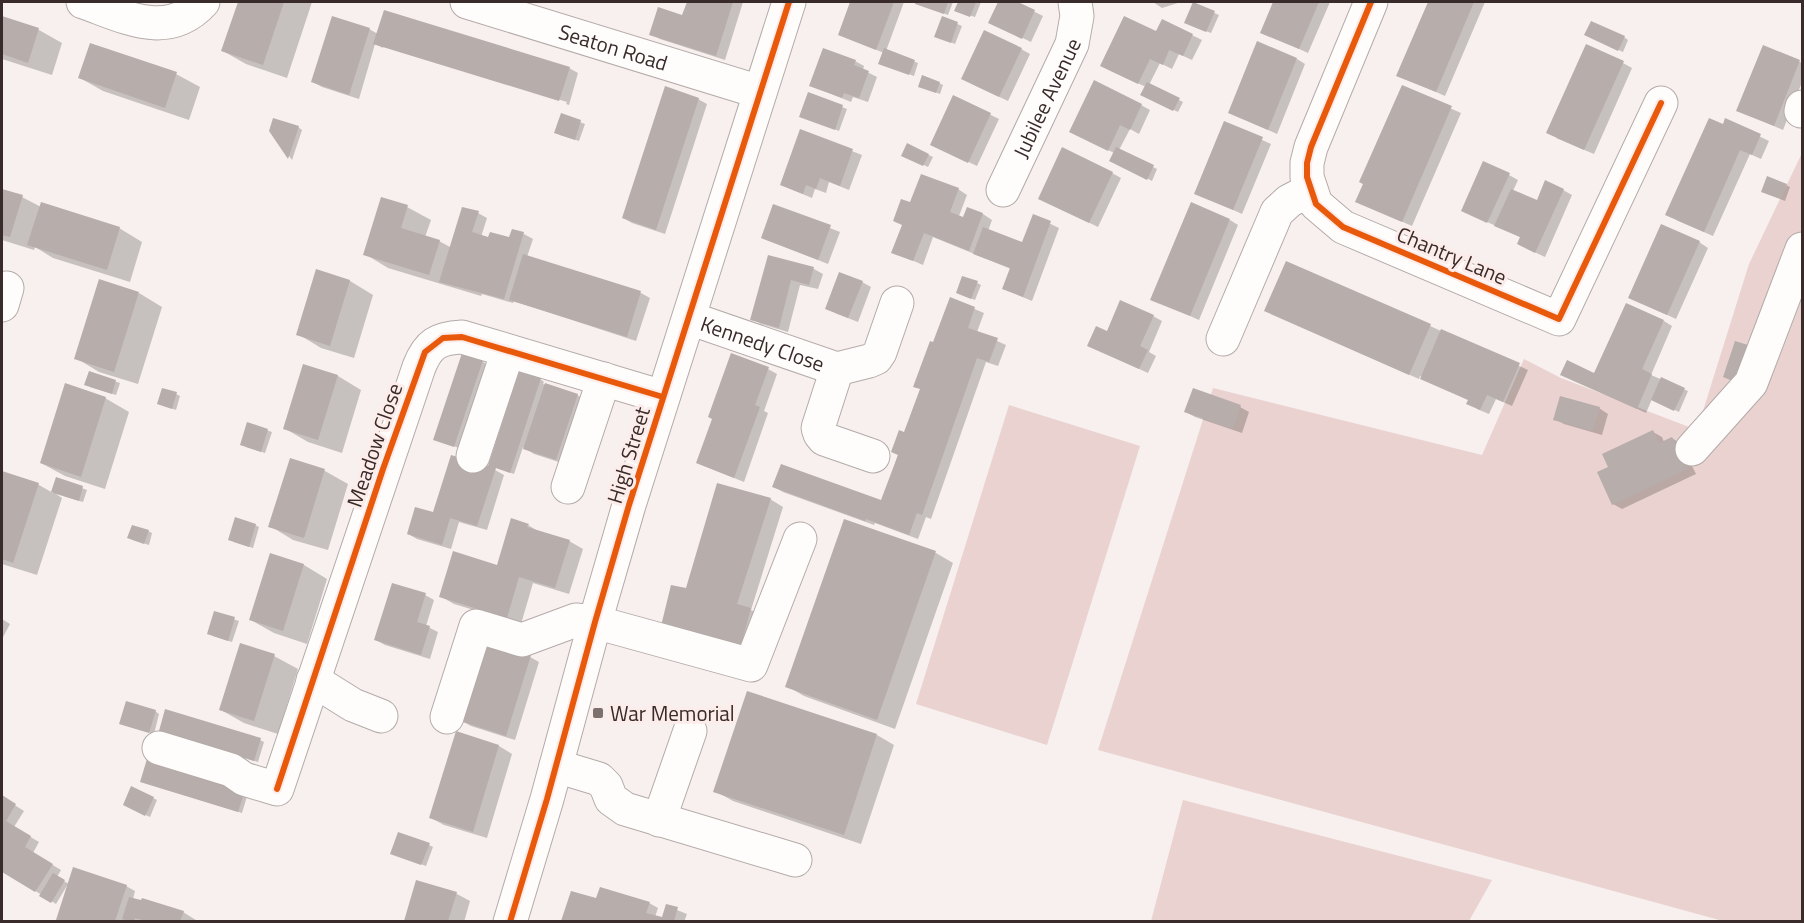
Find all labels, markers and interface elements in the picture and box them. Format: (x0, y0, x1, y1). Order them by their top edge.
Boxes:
street label: Seaton Road (555, 15, 672, 79)
street label: Jubilee Avenue (1004, 32, 1089, 163)
street label: Chantry Lane (1392, 218, 1512, 292)
street label: Kennedy Close (697, 307, 829, 380)
street label: Meadow Close (338, 379, 410, 511)
street label: High Street (598, 402, 658, 507)
place label: War Memorial (610, 697, 735, 729)
marker: War Memorial (591, 706, 605, 720)

